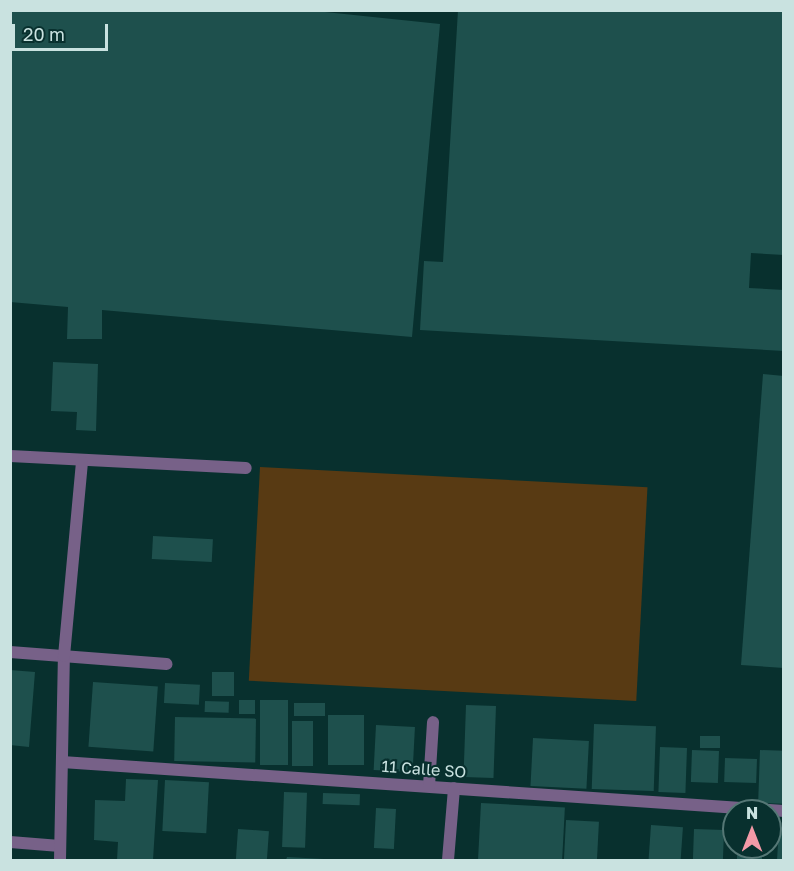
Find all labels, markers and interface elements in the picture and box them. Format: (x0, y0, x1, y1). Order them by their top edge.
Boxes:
scale bar (15, 12, 111, 50)
text: 20 m (23, 23, 65, 45)
street label: 11 Calle SO (381, 756, 467, 782)
north arrow (722, 799, 782, 859)
text: N (746, 803, 758, 823)

